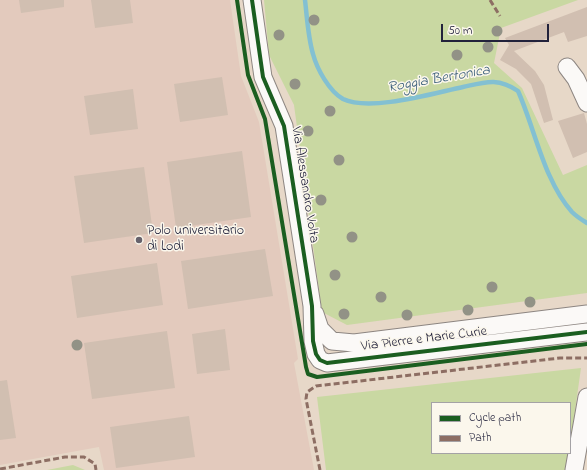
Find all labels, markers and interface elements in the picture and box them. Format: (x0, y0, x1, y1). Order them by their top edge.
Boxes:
scale bar (443, 16, 551, 42)
text: 50 m (448, 22, 472, 40)
water label: Roggia Bertonica (387, 62, 491, 98)
street label: Via Alessandro Volta (286, 125, 322, 245)
place label: Polo universitario di Lodi (147, 224, 244, 256)
marker: Polo universitario di Lodi (134, 235, 144, 245)
street label: Via Pierre e Marie Curie (360, 324, 488, 356)
legend (431, 402, 571, 454)
text: Cycle path (469, 409, 521, 427)
text: Path (469, 429, 491, 447)

